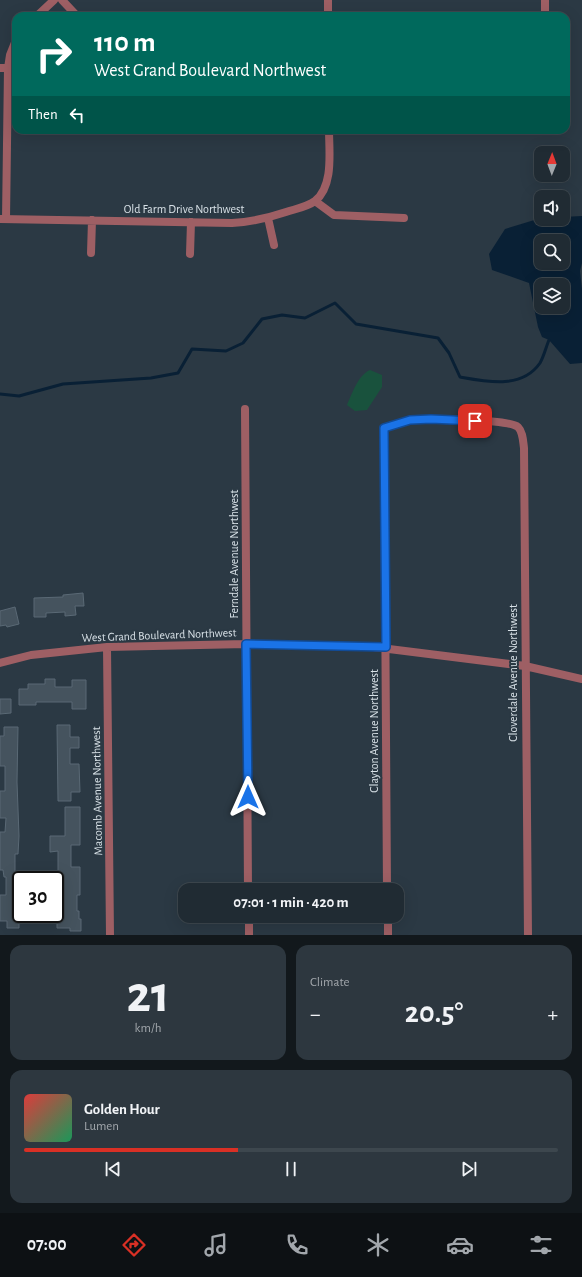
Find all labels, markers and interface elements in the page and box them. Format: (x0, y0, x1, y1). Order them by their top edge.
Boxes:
icon: right (28, 28, 80, 80)
text: 110 m (94, 29, 156, 57)
text: West Grand Boulevard Northwest (94, 62, 326, 80)
icon: left (66, 104, 88, 126)
text: Then (28, 107, 58, 122)
north arrow (534, 146, 570, 182)
map controls (534, 146, 570, 314)
button: sound (534, 190, 570, 226)
street label: Old Farm Drive Northwest (124, 203, 244, 215)
button: search (534, 234, 570, 270)
button: layers (534, 278, 570, 314)
pin (458, 404, 492, 438)
icon: arrive (464, 410, 486, 432)
street label: Ferndale Avenue Northwest (228, 489, 240, 618)
street label: Cloverdale Avenue Northwest (507, 604, 519, 742)
street label: West Grand Boulevard Northwest (81, 626, 237, 644)
street label: Clayton Avenue Northwest (368, 669, 381, 793)
street label: Macomb Avenue Northwest (90, 726, 104, 856)
position arrow (227, 776, 269, 818)
speed limit sign: 30 (12, 871, 64, 923)
text: 07:01 · 1 min · 420 m (233, 895, 349, 910)
text: 21 (126, 969, 170, 1021)
text: Climate (310, 976, 349, 989)
text: 20.5° (405, 998, 463, 1028)
text: − (310, 1003, 321, 1025)
text: + (547, 1003, 558, 1025)
text: km/h (135, 1022, 161, 1035)
text: Golden Hour (84, 1102, 160, 1117)
text: Lumen (84, 1120, 119, 1133)
icon: previous (102, 1158, 124, 1180)
icon: pause (280, 1158, 302, 1180)
icon: next (458, 1158, 480, 1180)
icon: directions (120, 1231, 148, 1259)
icon: music (202, 1231, 230, 1259)
icon: phone (283, 1231, 311, 1259)
icon: climate (364, 1231, 392, 1259)
icon: car (446, 1231, 474, 1259)
icon: filters (527, 1231, 555, 1259)
text: 07:00 (27, 1236, 67, 1254)

